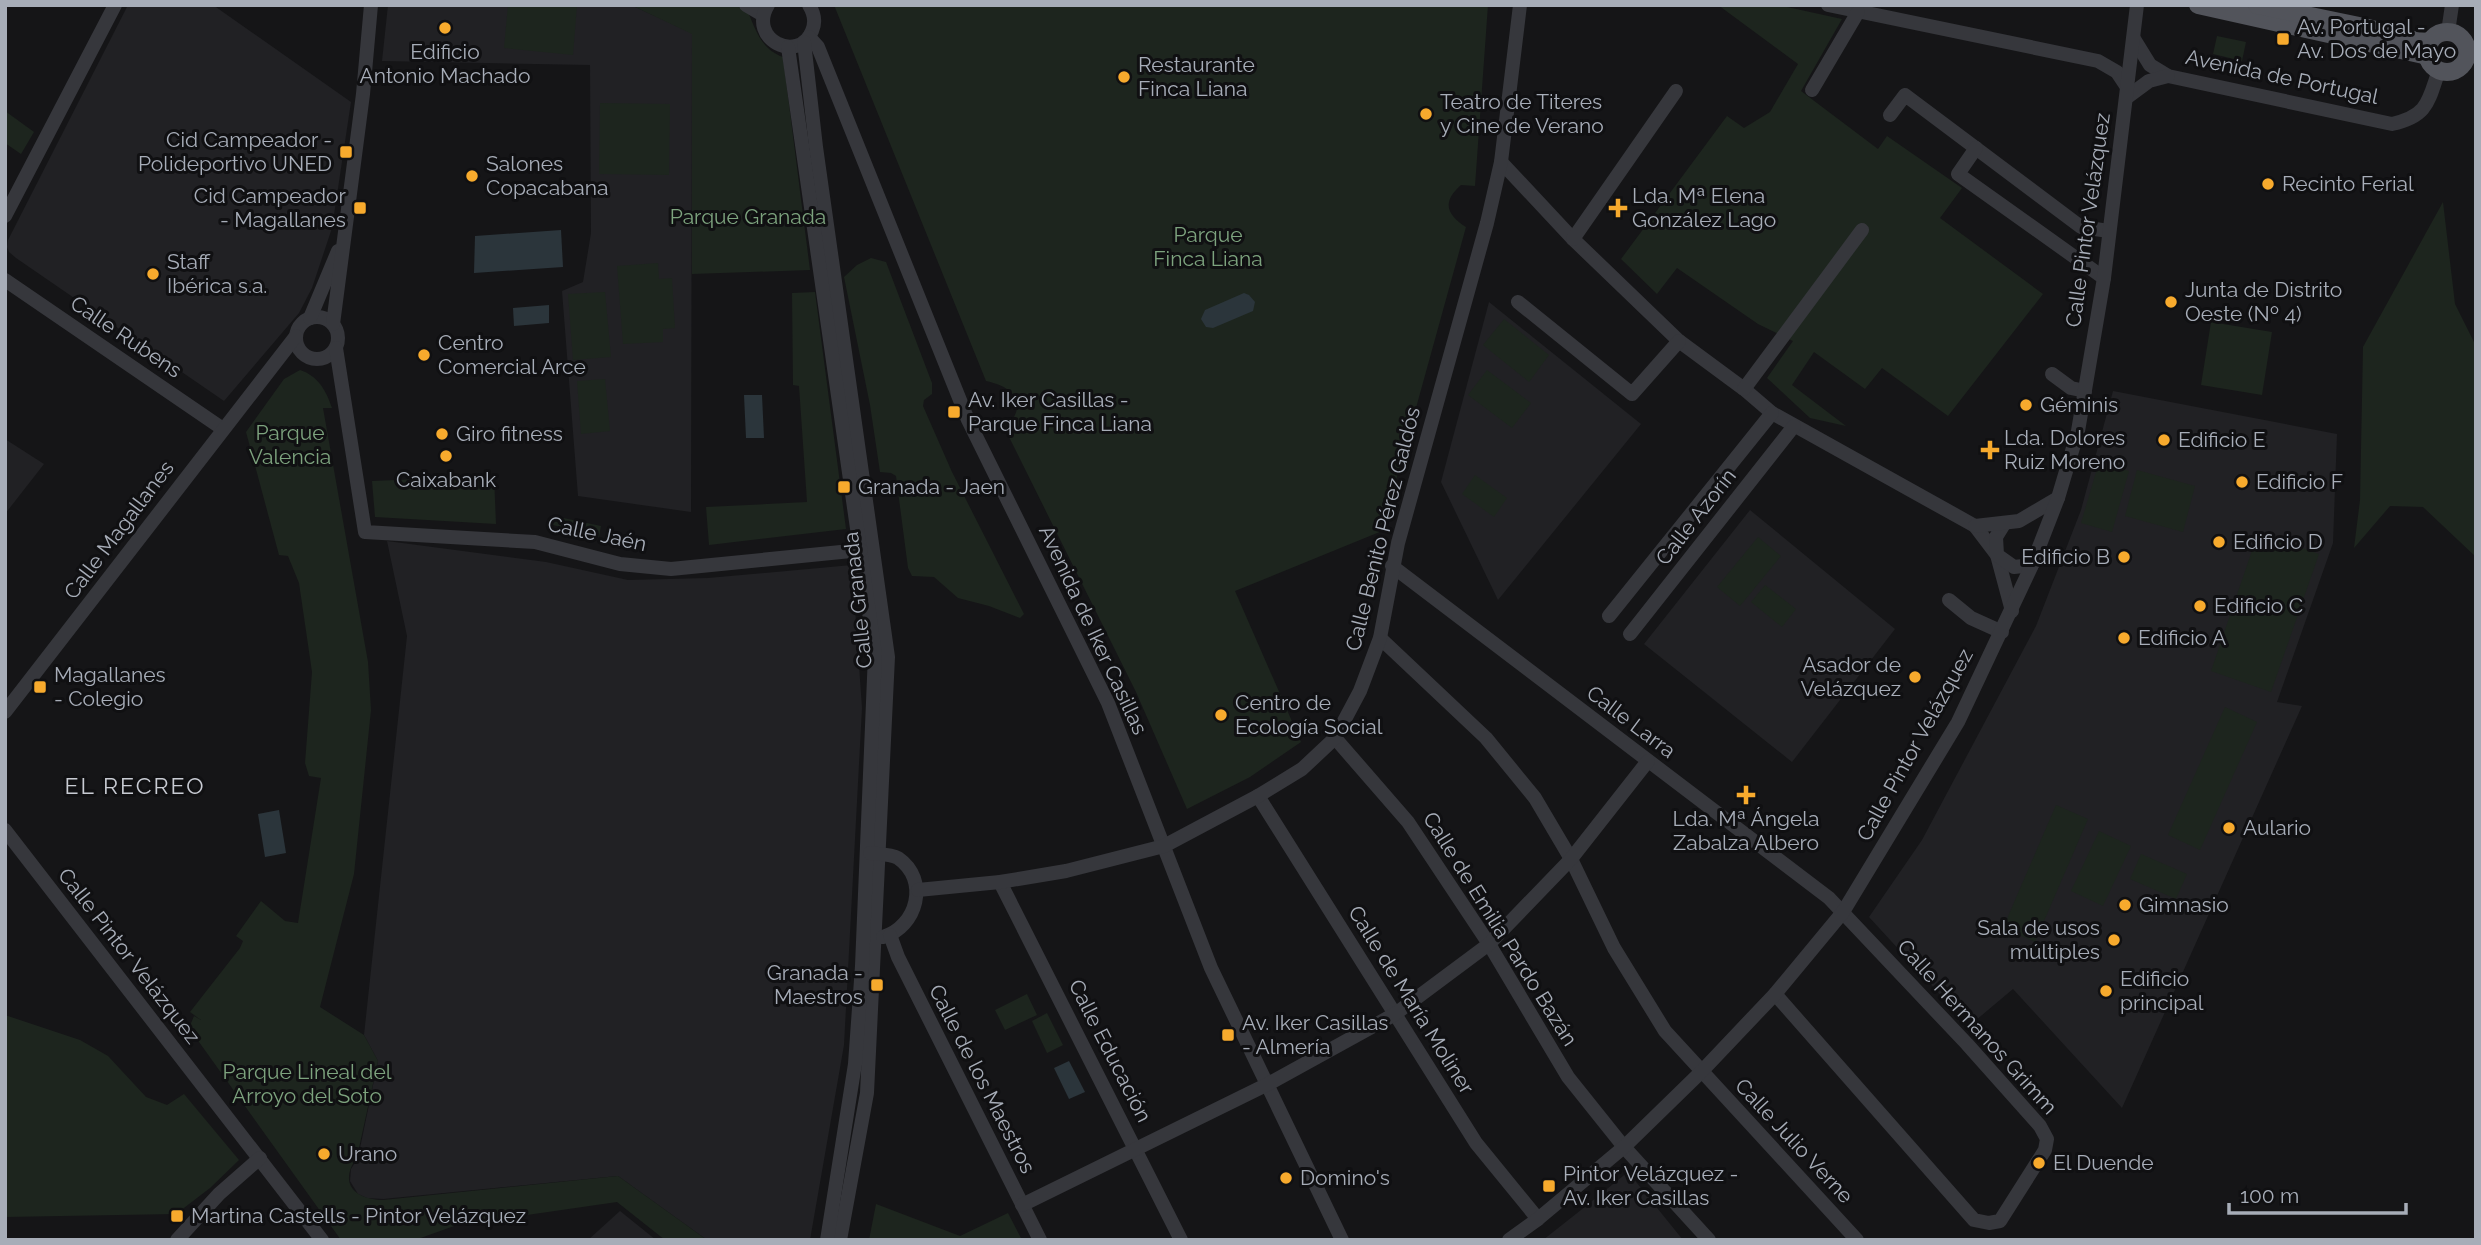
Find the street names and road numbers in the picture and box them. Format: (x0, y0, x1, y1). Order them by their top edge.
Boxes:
street label: Avenida de Portugal (2183, 44, 2381, 109)
street label: Calle Pintor Velázquez (2060, 111, 2115, 329)
street label: Calle Rubens (66, 290, 187, 383)
street label: Calle Benito Pérez Galdós (1340, 404, 1425, 654)
street label: Calle Magallanes (58, 456, 179, 604)
street label: Calle Azorín (1650, 464, 1741, 570)
street label: Calle Jaén (545, 511, 649, 556)
street label: Avenida de Iker Casillas (1034, 521, 1153, 738)
street label: Calle Granada (838, 531, 877, 669)
street label: Calle Pintor Velázquez (1851, 644, 1978, 845)
street label: Calle Larra (1582, 680, 1681, 763)
street label: Calle de Emilia Pardo Bazán (1418, 807, 1583, 1050)
street label: Calle Pintor Velázquez (53, 863, 206, 1048)
street label: Calle de María Moliner (1343, 901, 1480, 1099)
street label: Calle Hermanos Grimm (1892, 934, 2062, 1119)
street label: Calle Educación (1064, 975, 1157, 1126)
street label: Calle de los Maestros (924, 980, 1041, 1177)
street label: Calle Julio Verne (1730, 1073, 1859, 1208)

